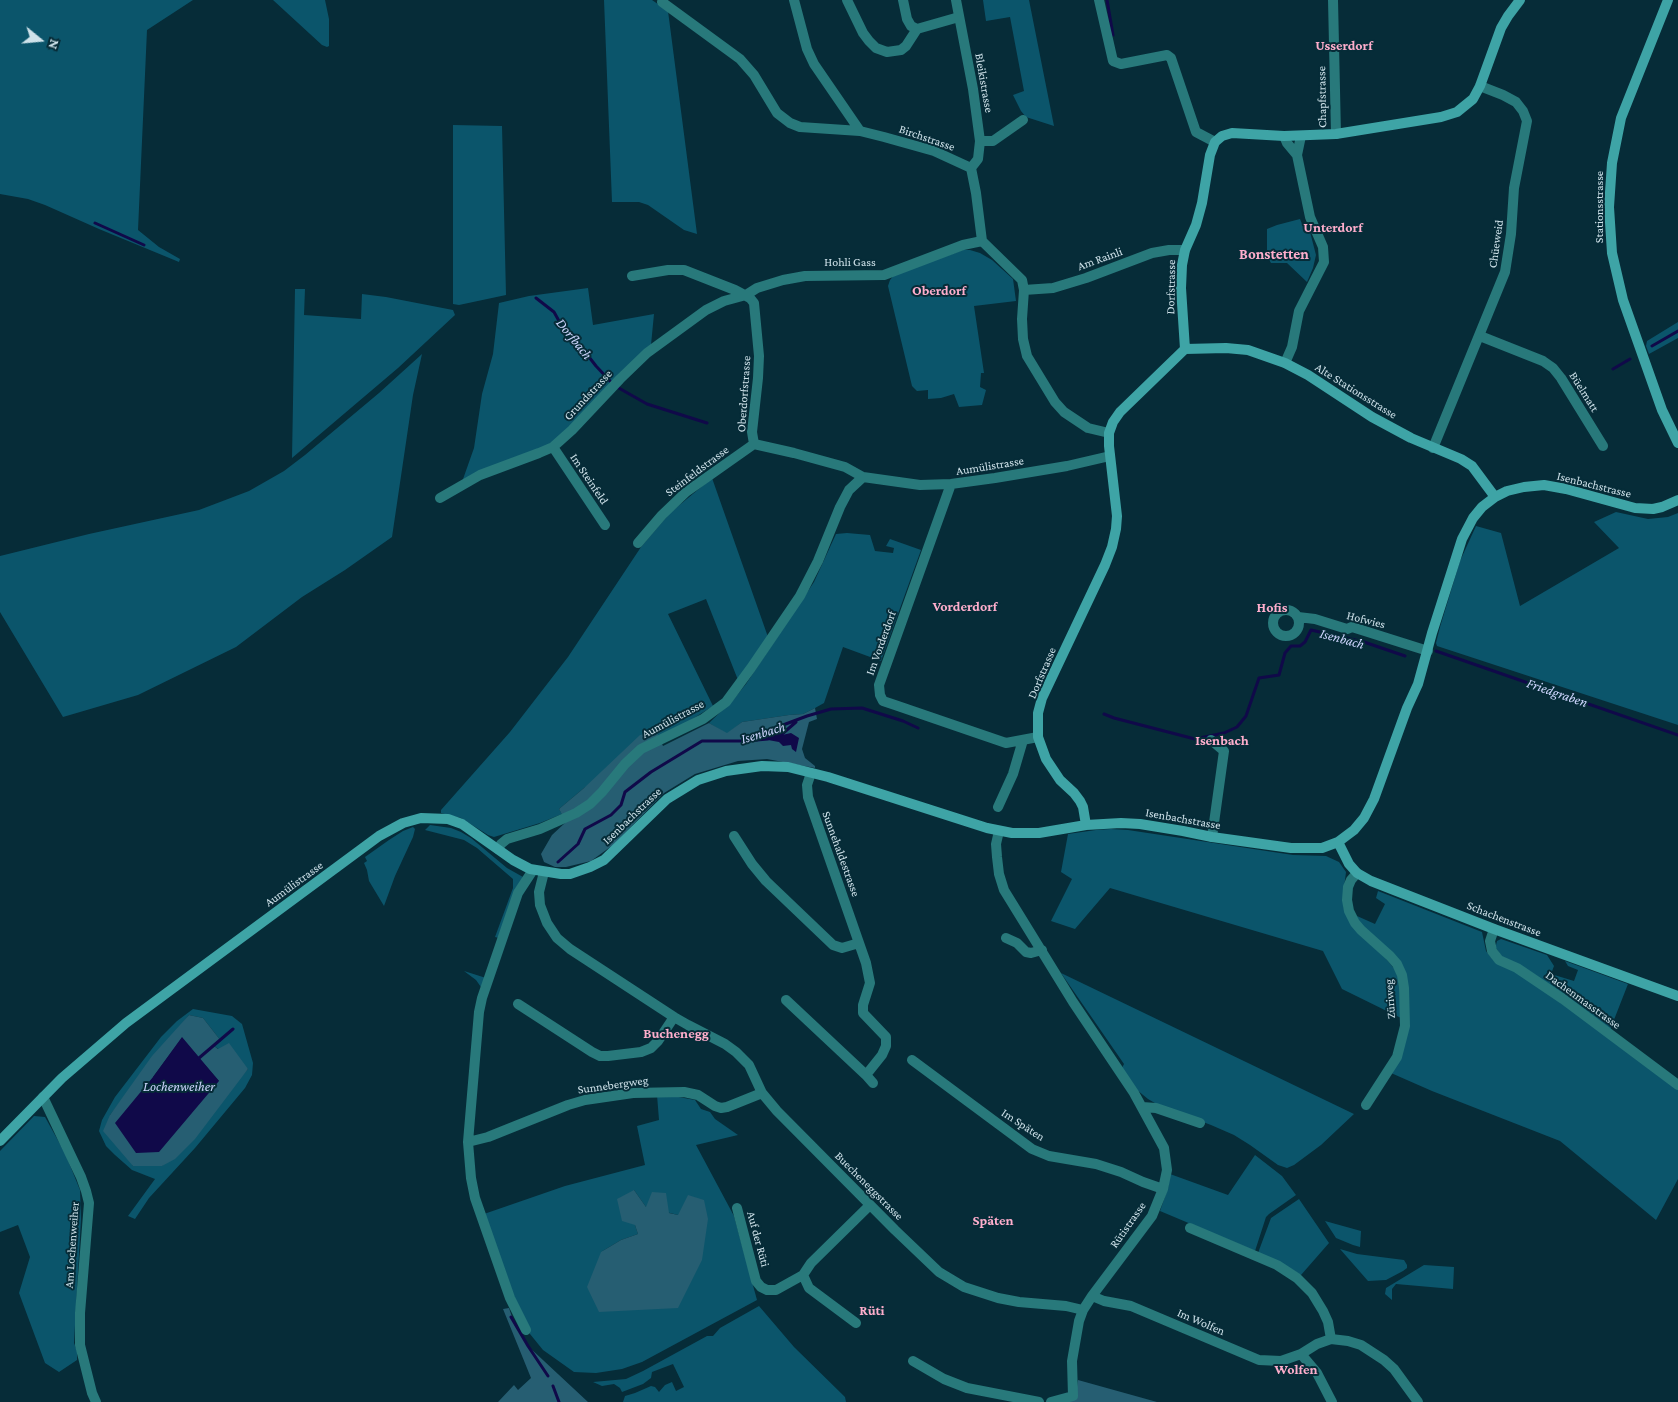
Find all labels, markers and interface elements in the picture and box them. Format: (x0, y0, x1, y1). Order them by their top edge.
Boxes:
north arrow (15, 15, 65, 65)
text: N (45, 37, 63, 51)
district label: Usserdorf (1315, 38, 1373, 54)
street label: Bleikistrasse (972, 52, 996, 114)
street label: Chapfstrasse (1314, 66, 1330, 128)
street label: Birchstrasse (897, 122, 957, 154)
street label: Stationsstrasse (1592, 171, 1606, 243)
street label: Chüeweid (1485, 219, 1507, 269)
district label: Unterdorf (1303, 220, 1363, 236)
street label: Am Rainli (1076, 244, 1124, 274)
district label: Bonstetten (1239, 245, 1309, 263)
street label: Hohli Gass (824, 255, 876, 269)
street label: Dorfstrasse (1163, 260, 1179, 314)
district label: Oberdorf (912, 283, 966, 299)
water label: Dorfbach (552, 315, 596, 363)
street label: Oberdorfstrasse (734, 355, 754, 433)
street label: Alte Stationsstrasse (1312, 360, 1400, 422)
street label: Grundstrasse (561, 367, 615, 423)
street label: Büelmatt (1566, 369, 1602, 415)
street label: Steinfeldstrasse (662, 443, 732, 499)
street label: Im Steinfeld (567, 451, 611, 507)
street label: Aumülistrasse (955, 454, 1025, 478)
street label: Isenbachstrasse (1555, 469, 1633, 501)
district label: Vorderdorf (933, 599, 997, 615)
district label: Hofis (1257, 600, 1287, 616)
street label: Hofwies (1345, 608, 1387, 632)
street label: Im Vorderdorf (863, 609, 899, 677)
water label: Isenbach (1318, 625, 1366, 653)
street label: Dorfstrasse (1025, 645, 1059, 701)
water label: Friedgraben (1524, 675, 1590, 711)
street label: Aumülistrasse (639, 697, 707, 741)
water label: Isenbach (739, 718, 787, 748)
district label: Isenbach (1195, 733, 1249, 749)
street label: Isenbachstrasse (600, 784, 664, 848)
street label: Isenbachstrasse (1144, 805, 1222, 833)
street label: Sunnehaldestrasse (819, 809, 863, 899)
street label: Aumülistrasse (262, 858, 326, 910)
street label: Schachenstrasse (1465, 898, 1543, 940)
street label: Dachenmasstrasse (1543, 968, 1623, 1032)
street label: Züriweg (1381, 979, 1399, 1019)
district label: Buchenegg (643, 1026, 709, 1042)
street label: Sunnebergweg (577, 1073, 649, 1097)
water label: Lochenweiher (143, 1079, 215, 1095)
street label: Im Späten (999, 1106, 1047, 1144)
street label: Buecheneggstrasse (832, 1149, 906, 1223)
street label: Rütistrasse (1107, 1199, 1149, 1251)
street label: Am Lochenweiher (62, 1201, 82, 1289)
street label: Auf der Rüti (744, 1210, 772, 1268)
district label: Späten (973, 1213, 1013, 1229)
district label: Rüti (859, 1303, 885, 1319)
street label: Im Wolfen (1175, 1306, 1227, 1338)
district label: Wolfen (1275, 1362, 1317, 1378)

